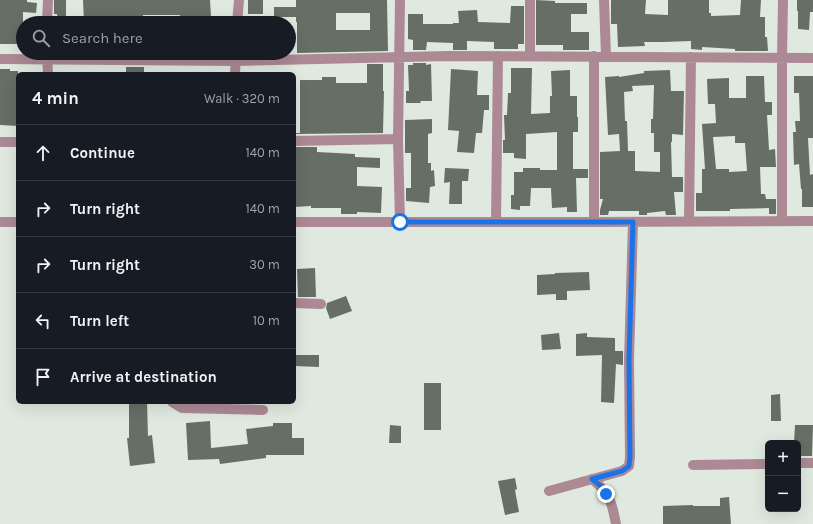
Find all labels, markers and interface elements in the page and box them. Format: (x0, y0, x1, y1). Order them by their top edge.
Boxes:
search box (16, 16, 296, 60)
icon: search (30, 27, 52, 49)
text: Search here (62, 29, 143, 47)
text: 4 min (32, 88, 79, 108)
text: Walk · 320 m (204, 91, 280, 106)
icon: ahead (32, 142, 54, 164)
text: Continue (70, 144, 135, 162)
text: 140 m (245, 145, 280, 160)
icon: right (32, 198, 54, 220)
text: Turn right (70, 200, 140, 218)
text: 140 m (245, 201, 280, 216)
route start (391, 213, 409, 231)
icon: right (32, 254, 54, 276)
text: Turn right (70, 256, 140, 274)
text: 30 m (249, 257, 280, 272)
icon: left (32, 310, 54, 332)
text: Turn left (70, 312, 129, 330)
text: 10 m (253, 313, 280, 328)
icon: arrive (32, 366, 54, 388)
text: Arrive at destination (70, 368, 217, 386)
map controls (765, 440, 801, 512)
button: + (765, 440, 801, 476)
button: − (765, 476, 801, 512)
route end (597, 485, 615, 503)

